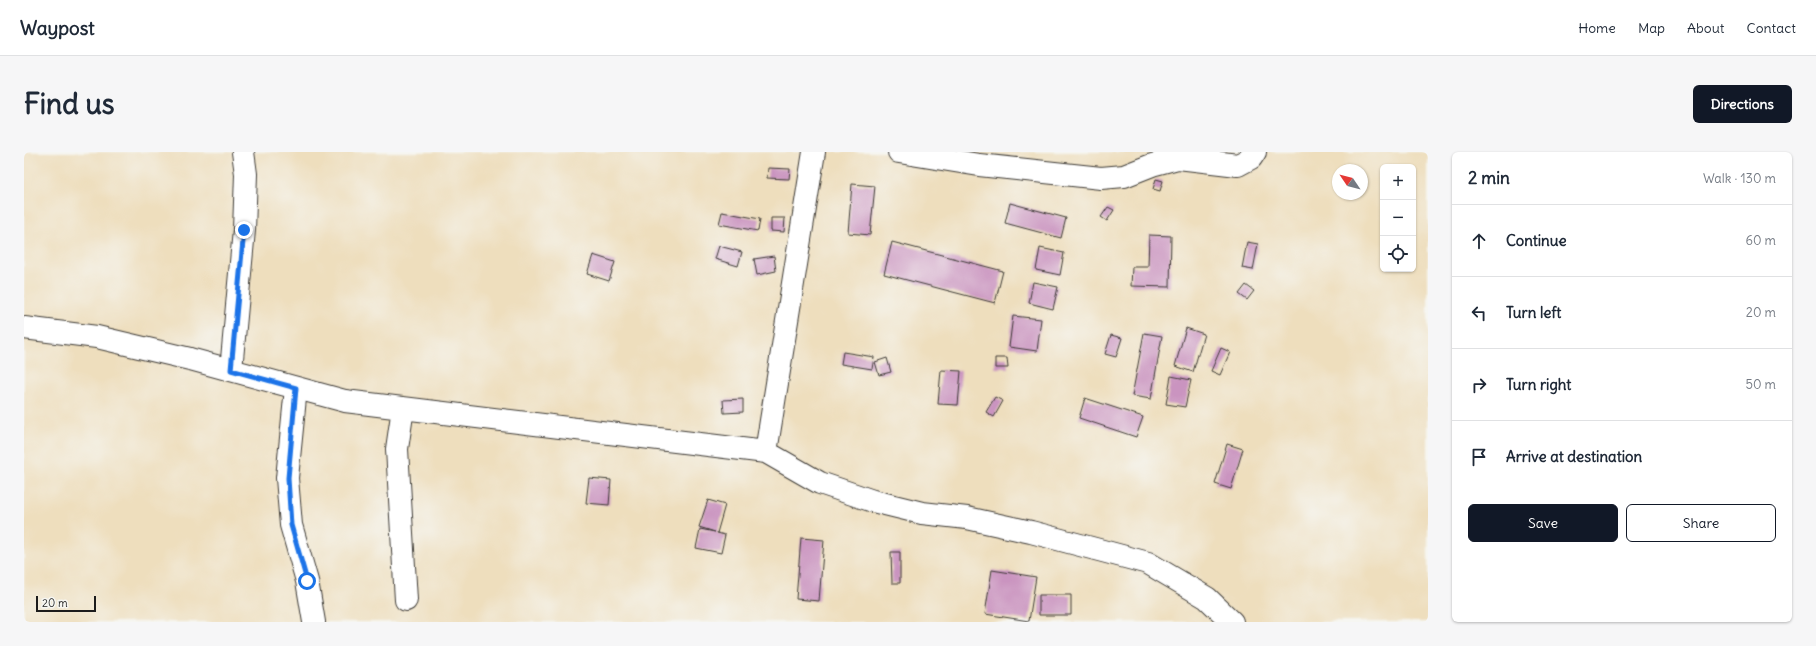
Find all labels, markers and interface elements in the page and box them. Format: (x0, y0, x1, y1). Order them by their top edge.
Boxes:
text: Waypost (20, 16, 95, 40)
text: Home (1578, 19, 1616, 37)
text: Map (1638, 19, 1665, 37)
text: About (1687, 19, 1725, 37)
text: Contact (1747, 19, 1796, 37)
button: Directions (1693, 85, 1792, 123)
text: Find us (24, 86, 115, 122)
north arrow (1332, 164, 1368, 200)
map controls (1380, 164, 1416, 272)
button: + (1380, 164, 1416, 200)
text: 2 min (1468, 167, 1510, 189)
text: Walk · 130 m (1703, 170, 1776, 187)
button: − (1380, 200, 1416, 236)
route end (235, 221, 253, 239)
icon: ahead (1468, 230, 1490, 252)
text: Continue (1506, 231, 1567, 250)
text: 60 m (1745, 232, 1776, 249)
button: locate (1380, 236, 1416, 272)
icon: left (1468, 302, 1490, 324)
text: Turn left (1506, 303, 1561, 322)
text: 20 m (1746, 304, 1776, 321)
icon: right (1468, 374, 1490, 396)
text: Turn right (1506, 375, 1571, 394)
text: 50 m (1745, 376, 1776, 393)
icon: arrive (1468, 446, 1490, 468)
text: Arrive at destination (1506, 447, 1642, 466)
button: Save (1468, 504, 1618, 542)
button: Share (1626, 504, 1776, 542)
route start (298, 572, 316, 590)
scale bar (36, 594, 96, 613)
text: 20 m (42, 596, 68, 610)

